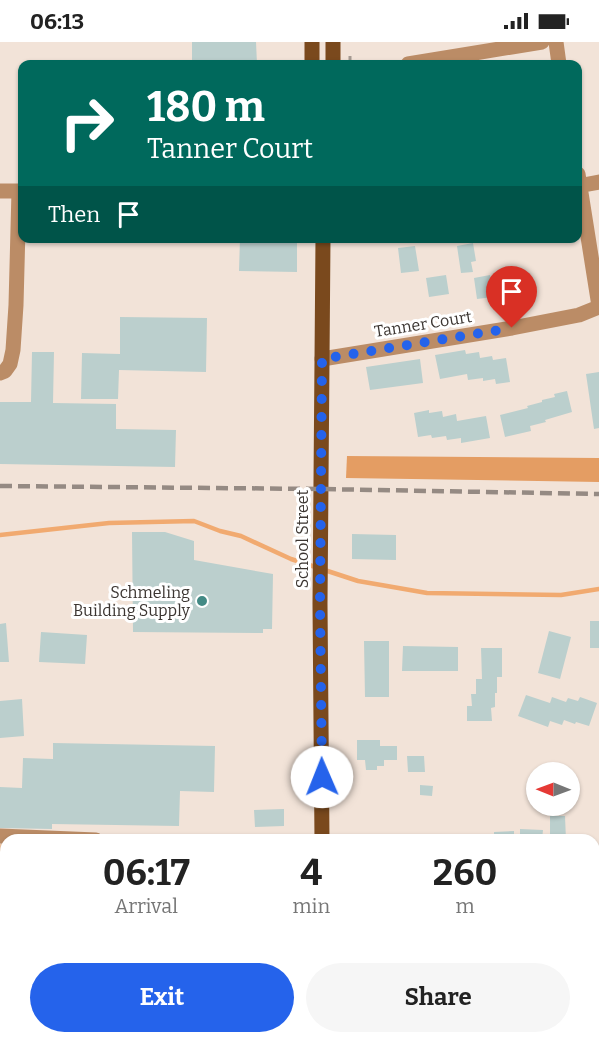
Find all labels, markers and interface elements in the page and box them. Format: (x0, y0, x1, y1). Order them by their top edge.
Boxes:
text: 06:13 (30, 8, 84, 35)
text: 180 m (147, 82, 265, 132)
icon: right (48, 84, 126, 162)
text: Tanner Court (147, 133, 313, 165)
icon: arrive (112, 198, 145, 231)
text: Then (48, 201, 100, 228)
pin (486, 266, 537, 328)
icon: arrive (495, 275, 528, 308)
street label: Tanner Court (373, 307, 473, 341)
street label: School Street (293, 489, 312, 588)
place label: Schmeling Building Supply (73, 583, 191, 620)
marker: Schmeling Building Supply (195, 594, 209, 608)
position arrow (290, 745, 354, 809)
north arrow (526, 762, 580, 816)
map controls (526, 762, 580, 816)
text: 06:17 (103, 851, 190, 895)
text: 4 (300, 851, 322, 895)
text: 260 (433, 851, 497, 895)
text: Arrival (115, 894, 178, 918)
text: min (292, 894, 330, 918)
text: m (456, 894, 475, 918)
button: Exit (30, 963, 294, 1032)
button: Share (306, 963, 570, 1032)

